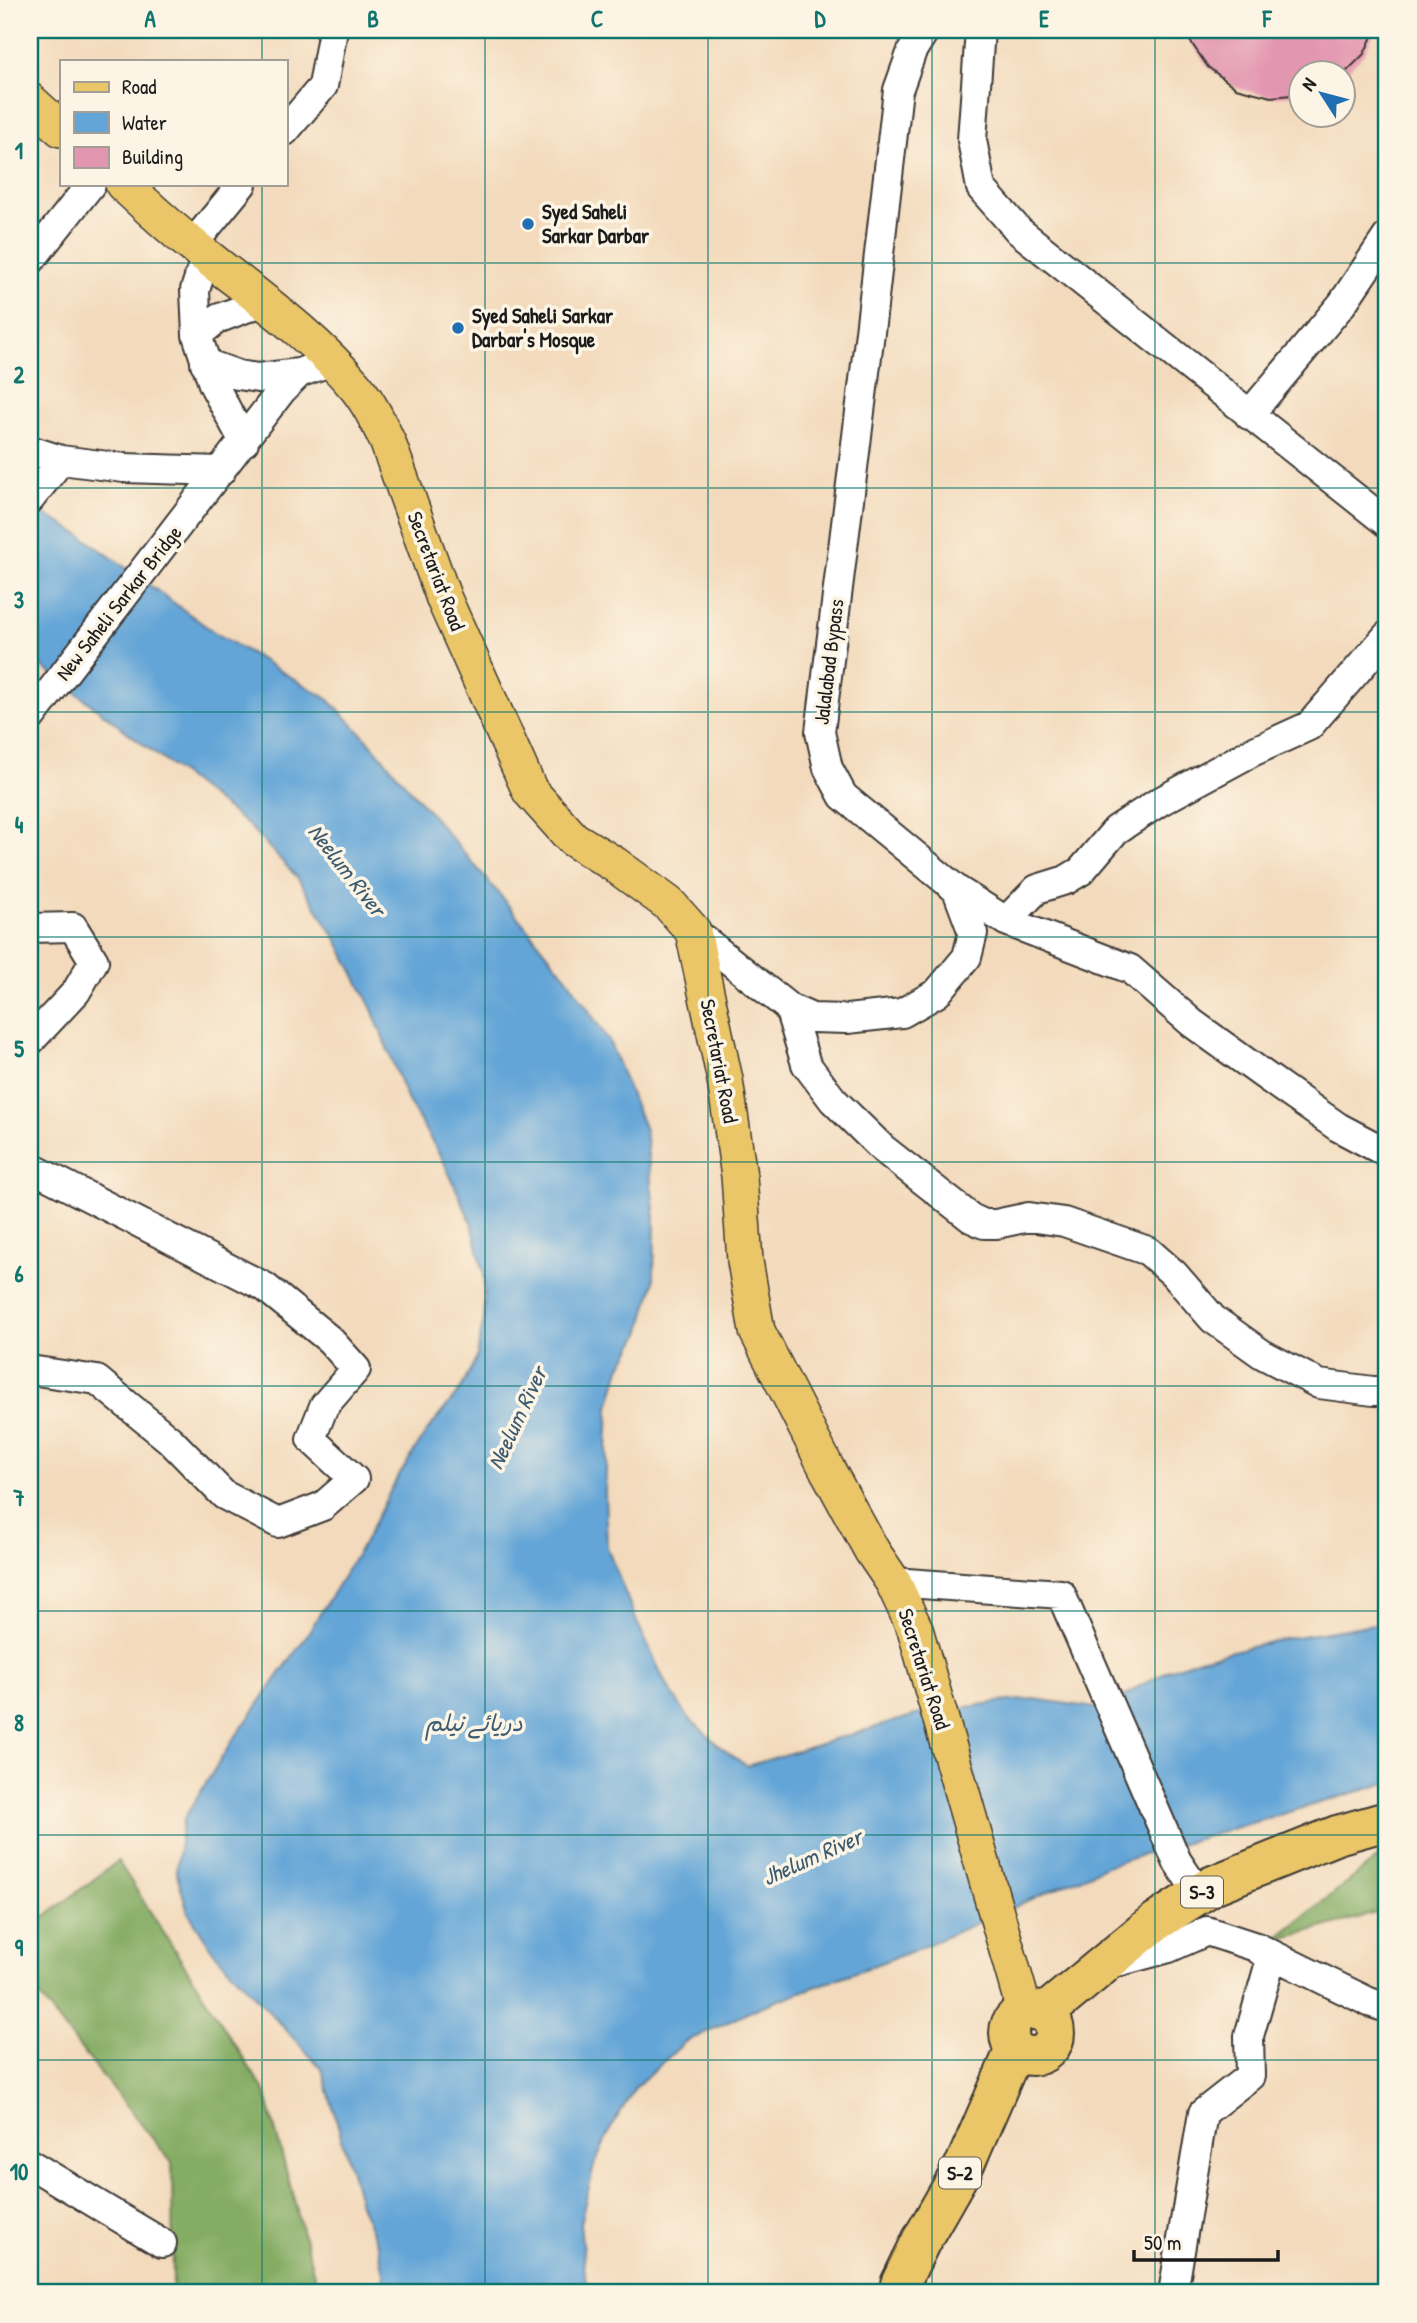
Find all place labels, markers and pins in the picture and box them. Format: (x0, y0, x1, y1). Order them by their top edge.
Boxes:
place label: Syed Saheli Sarkar Darbar (542, 197, 650, 250)
marker: Syed Saheli Sarkar Darbar (520, 216, 536, 232)
place label: Syed Saheli Sarkar Darbar's Mosque (472, 301, 614, 355)
marker: Syed Saheli Sarkar Darbar's Mosque (450, 320, 466, 336)

